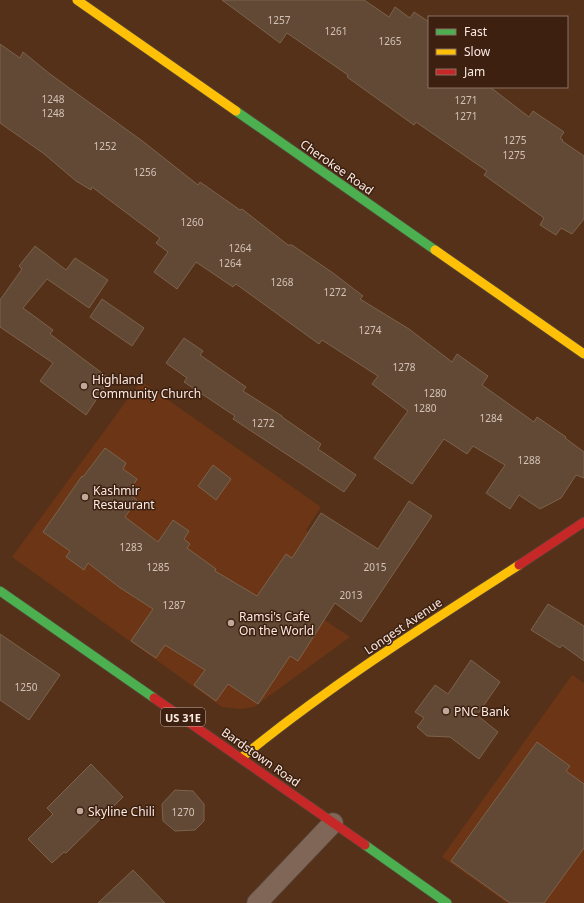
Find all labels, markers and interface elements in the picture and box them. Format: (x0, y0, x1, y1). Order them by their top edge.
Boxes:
house number: 1257 (268, 13, 291, 27)
legend (428, 16, 568, 88)
text: Fast (464, 23, 488, 40)
house number: 1261 (325, 24, 347, 38)
house number: 1265 (379, 34, 402, 48)
text: Slow (464, 43, 491, 60)
text: Jam (463, 63, 485, 80)
house number: 1248 (42, 92, 65, 106)
house number: 1271 (455, 93, 477, 107)
house number: 1248 (42, 106, 65, 120)
house number: 1271 (455, 109, 477, 123)
house number: 1275 (504, 133, 527, 147)
street label: Cherokee Road (297, 135, 377, 199)
house number: 1252 (94, 139, 117, 153)
house number: 1275 (503, 148, 526, 162)
house number: 1256 (134, 165, 157, 179)
house number: 1260 (181, 215, 204, 229)
house number: 1264 (229, 241, 252, 255)
house number: 1264 (219, 256, 242, 270)
house number: 1268 (271, 275, 294, 289)
house number: 1272 (324, 285, 347, 299)
house number: 1274 (359, 323, 382, 337)
house number: 1278 (393, 360, 416, 374)
place label: Highland Community Church (92, 371, 201, 402)
marker: Highland Community Church (79, 381, 89, 391)
house number: 1280 (424, 386, 447, 400)
house number: 1280 (414, 401, 437, 415)
house number: 1284 (480, 411, 503, 425)
house number: 1272 (252, 416, 275, 430)
house number: 1288 (518, 453, 541, 467)
place label: Kashmir Restaurant (93, 482, 155, 513)
marker: Kashmir Restaurant (80, 492, 90, 502)
house number: 1283 (120, 540, 143, 554)
house number: 1285 (147, 560, 170, 574)
house number: 2015 (364, 560, 387, 574)
house number: 2013 (340, 588, 363, 602)
street label: Longest Avenue (361, 594, 445, 658)
house number: 1287 (163, 598, 186, 612)
place label: Ramsi's Cafe On the World (239, 608, 314, 639)
marker: Ramsi's Cafe On the World (226, 618, 236, 628)
house number: 1250 (15, 680, 38, 694)
place label: PNC Bank (454, 703, 510, 720)
marker: PNC Bank (441, 706, 451, 716)
road number: US 31E (161, 708, 205, 726)
street label: Bardstown Road (218, 723, 304, 791)
place label: Skyline Chili (88, 803, 155, 820)
house number: 1270 (172, 805, 195, 819)
marker: Skyline Chili (75, 806, 85, 816)

